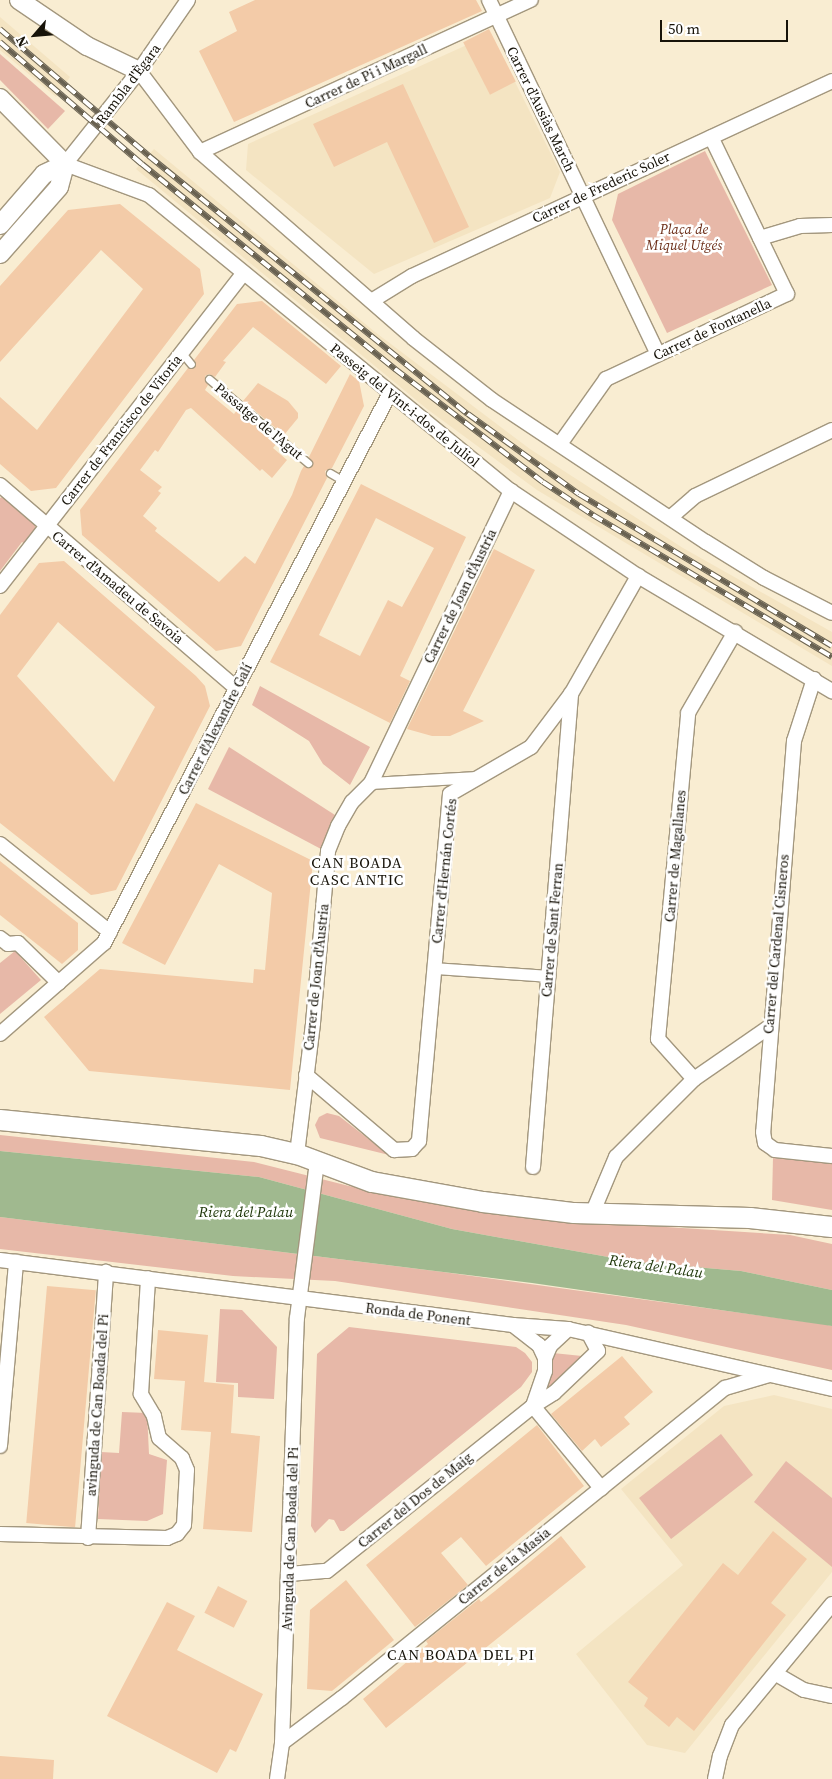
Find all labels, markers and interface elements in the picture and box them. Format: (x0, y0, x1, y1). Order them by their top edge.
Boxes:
north arrow (10, 10, 60, 60)
scale bar (662, 10, 790, 42)
text: 50 m (668, 18, 700, 39)
text: N (10, 33, 33, 51)
street label: Rambla d'Ègara (92, 40, 164, 128)
street label: Carrer de Pi i Margall (302, 40, 430, 112)
street label: Carrer d'Ausiàs March (503, 44, 579, 174)
street label: Carrer de Frederic Soler (529, 148, 673, 226)
park label: Plaça de Miquel Utgés (646, 221, 722, 253)
street label: Carrer de Fontanella (650, 294, 774, 364)
street label: Passeig del Vint-i-dos de Juliol (327, 340, 483, 470)
street label: Carrer de Francisco de Vitoria (57, 351, 185, 509)
street label: Passatge de l'Agut (212, 379, 306, 463)
street label: Carrer de Joan d'Àustria (420, 526, 500, 666)
street label: Carrer d'Amadeu de Savoia (49, 527, 187, 647)
street label: Carrer d'Alexandre Galí (175, 660, 255, 798)
street label: Carrer de Magallanes (661, 789, 689, 923)
street label: Carrer d'Hernán Cortés (428, 798, 460, 944)
district label: CAN BOADA CASC ANTIC (308, 853, 406, 888)
street label: Carrer del Cardenal Cisneros (760, 853, 792, 1035)
street label: Carrer de Sant Ferran (538, 862, 566, 998)
street label: Carrer de Joan d'Àustria (300, 903, 332, 1051)
water label: Riera del Palau (199, 1203, 293, 1221)
water label: Riera del Palau (608, 1250, 704, 1282)
street label: Ronda de Ponent (364, 1299, 472, 1329)
street label: avinguda de Can Boada del Pi (82, 1313, 112, 1497)
street label: Avinguda de Can Boada del Pi (278, 1447, 302, 1631)
street label: Carrer del Dos de Maig (354, 1449, 476, 1551)
street label: Carrer de la Masia (455, 1524, 553, 1608)
district label: CAN BOADA DEL PI (385, 1646, 537, 1664)

